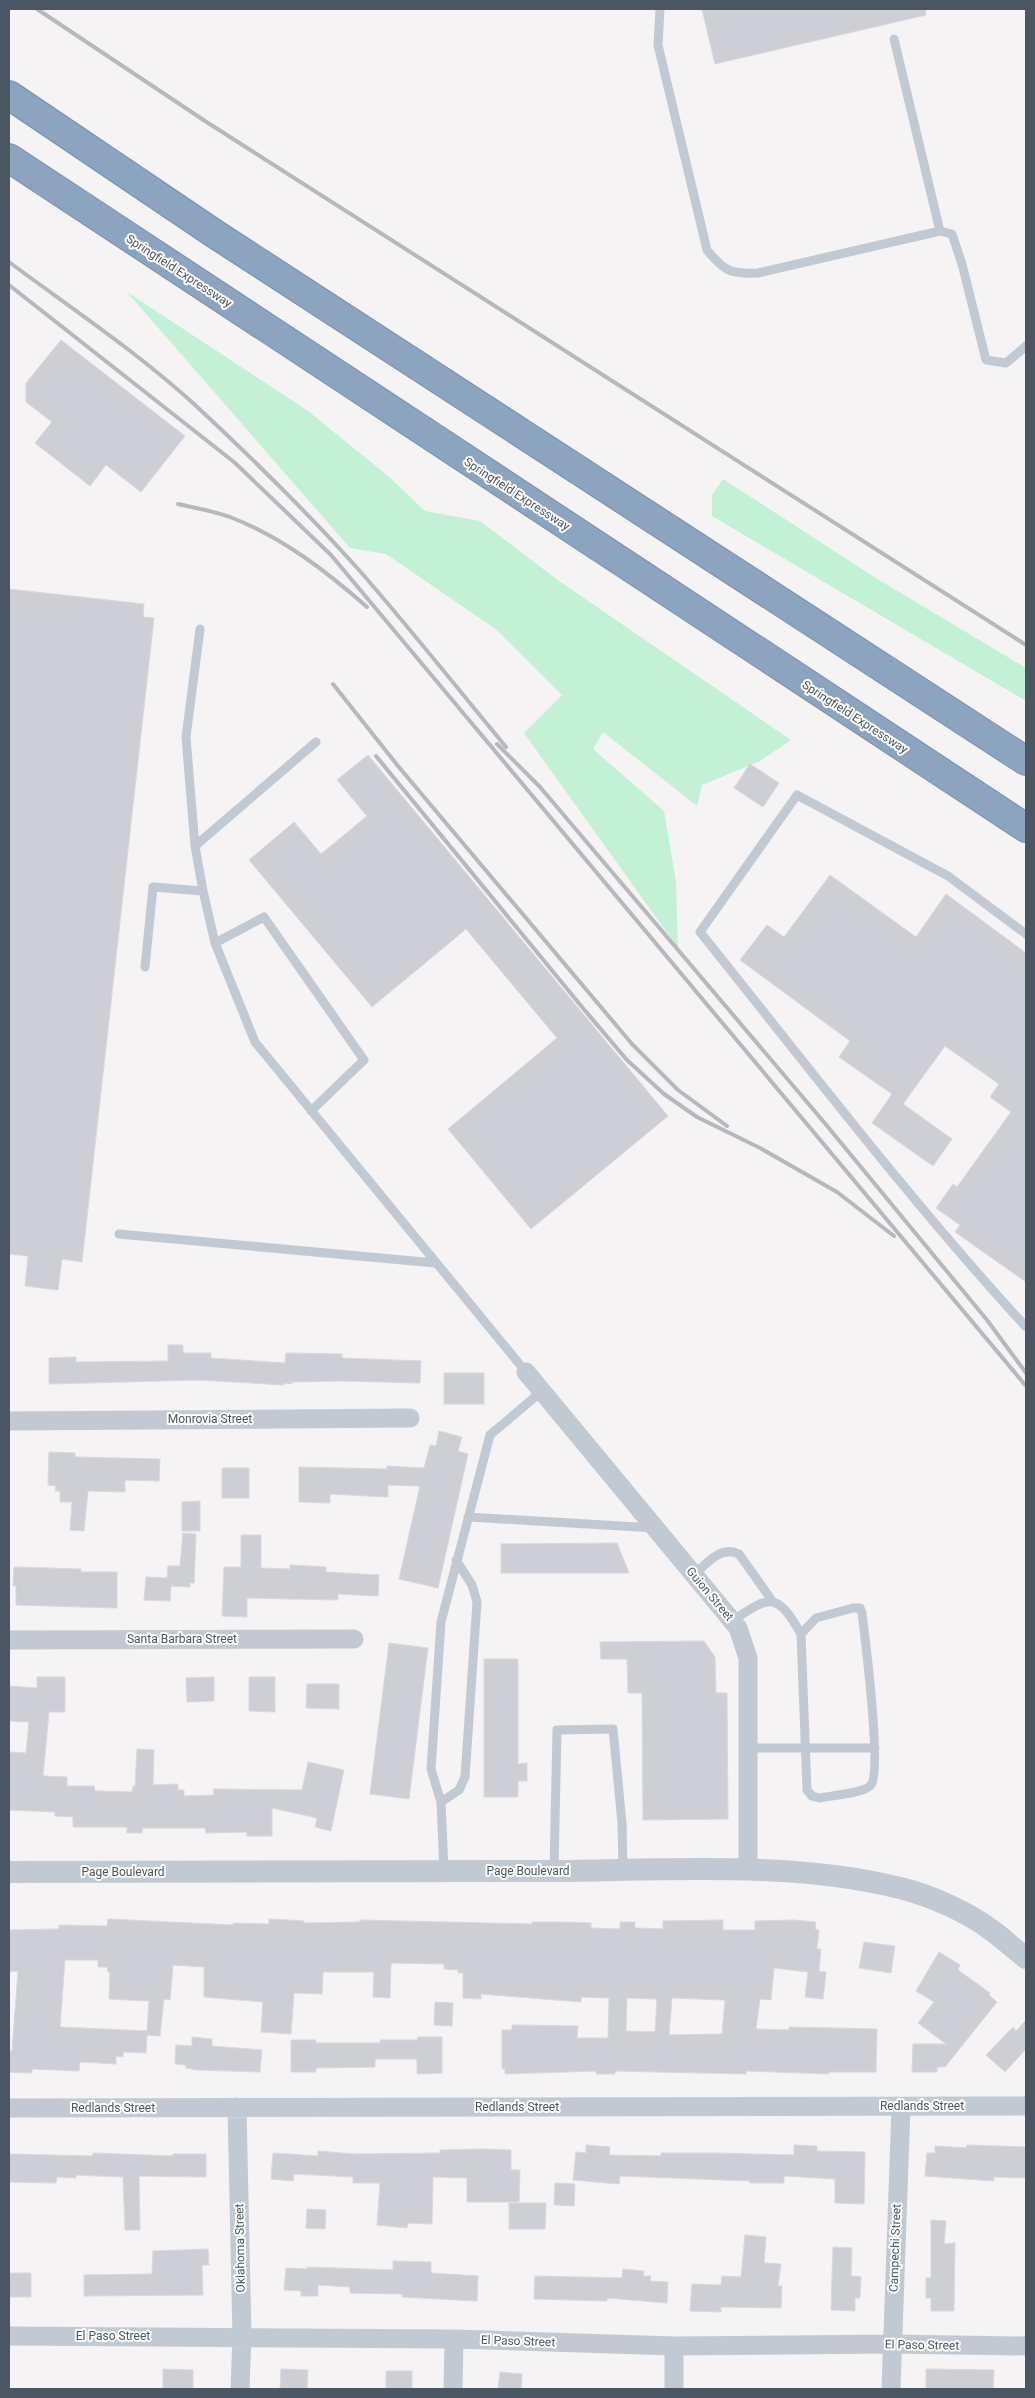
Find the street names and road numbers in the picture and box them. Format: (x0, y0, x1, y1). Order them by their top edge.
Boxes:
street label: Springfield Expressway (124, 232, 235, 311)
street label: Springfield Expressway (462, 455, 573, 534)
street label: Springfield Expressway (800, 678, 911, 757)
street label: Monrovia Street (168, 1412, 252, 1426)
street label: Guion Street (683, 1564, 737, 1624)
street label: Santa Barbara Street (127, 1632, 237, 1646)
street label: Page Boulevard (486, 1864, 570, 1878)
street label: Page Boulevard (81, 1865, 165, 1879)
street label: Redlands Street (880, 2099, 964, 2113)
street label: Redlands Street (475, 2100, 559, 2114)
street label: Redlands Street (71, 2101, 155, 2115)
street label: Oklahoma Street (232, 2203, 248, 2293)
street label: Campechi Street (886, 2204, 904, 2292)
street label: El Paso Street (76, 2329, 150, 2343)
street label: El Paso Street (481, 2333, 556, 2349)
street label: El Paso Street (885, 2337, 959, 2353)

